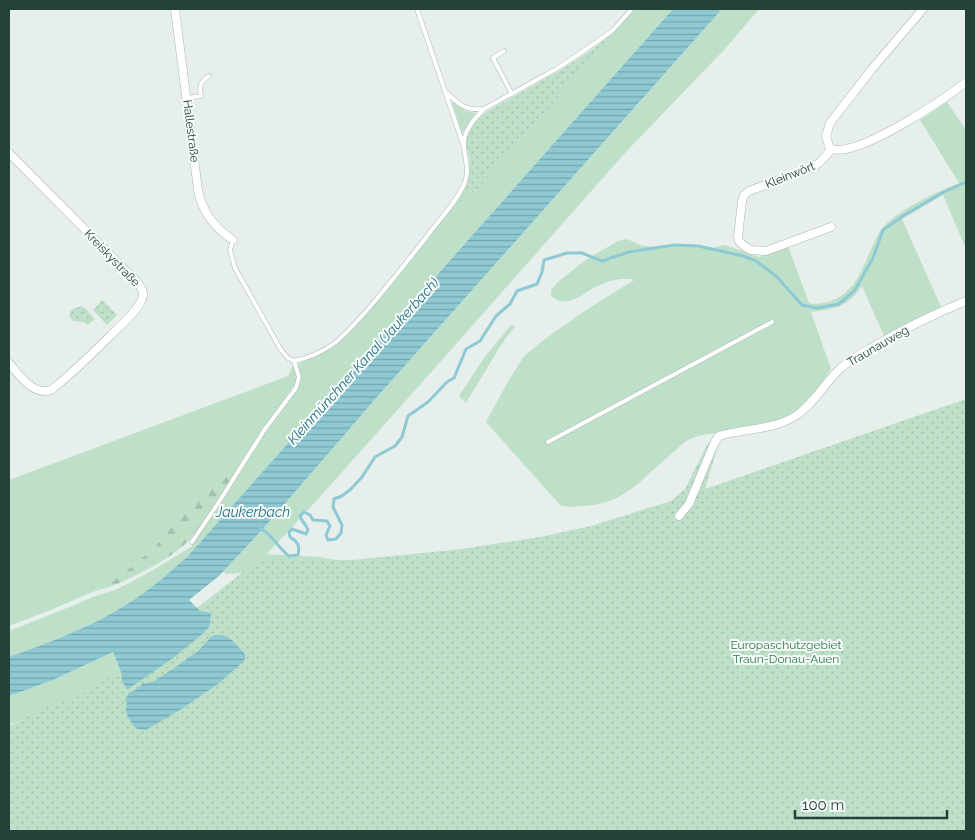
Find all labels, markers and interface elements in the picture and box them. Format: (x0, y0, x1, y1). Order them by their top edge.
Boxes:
street label: Hallestraße (180, 99, 202, 163)
street label: Kleinwört (763, 159, 817, 191)
street label: Kreiskystraße (81, 226, 143, 290)
water label: Kleinmünchner Kanal (Jaukerbach) (284, 274, 442, 448)
street label: Traunauweg (845, 323, 911, 369)
water label: Jaukerbach (215, 504, 290, 520)
park label: Europaschutzgebiet Traun-Donau-Auen (730, 638, 842, 666)
scale bar (795, 788, 948, 820)
text: 100 m (802, 796, 844, 814)

